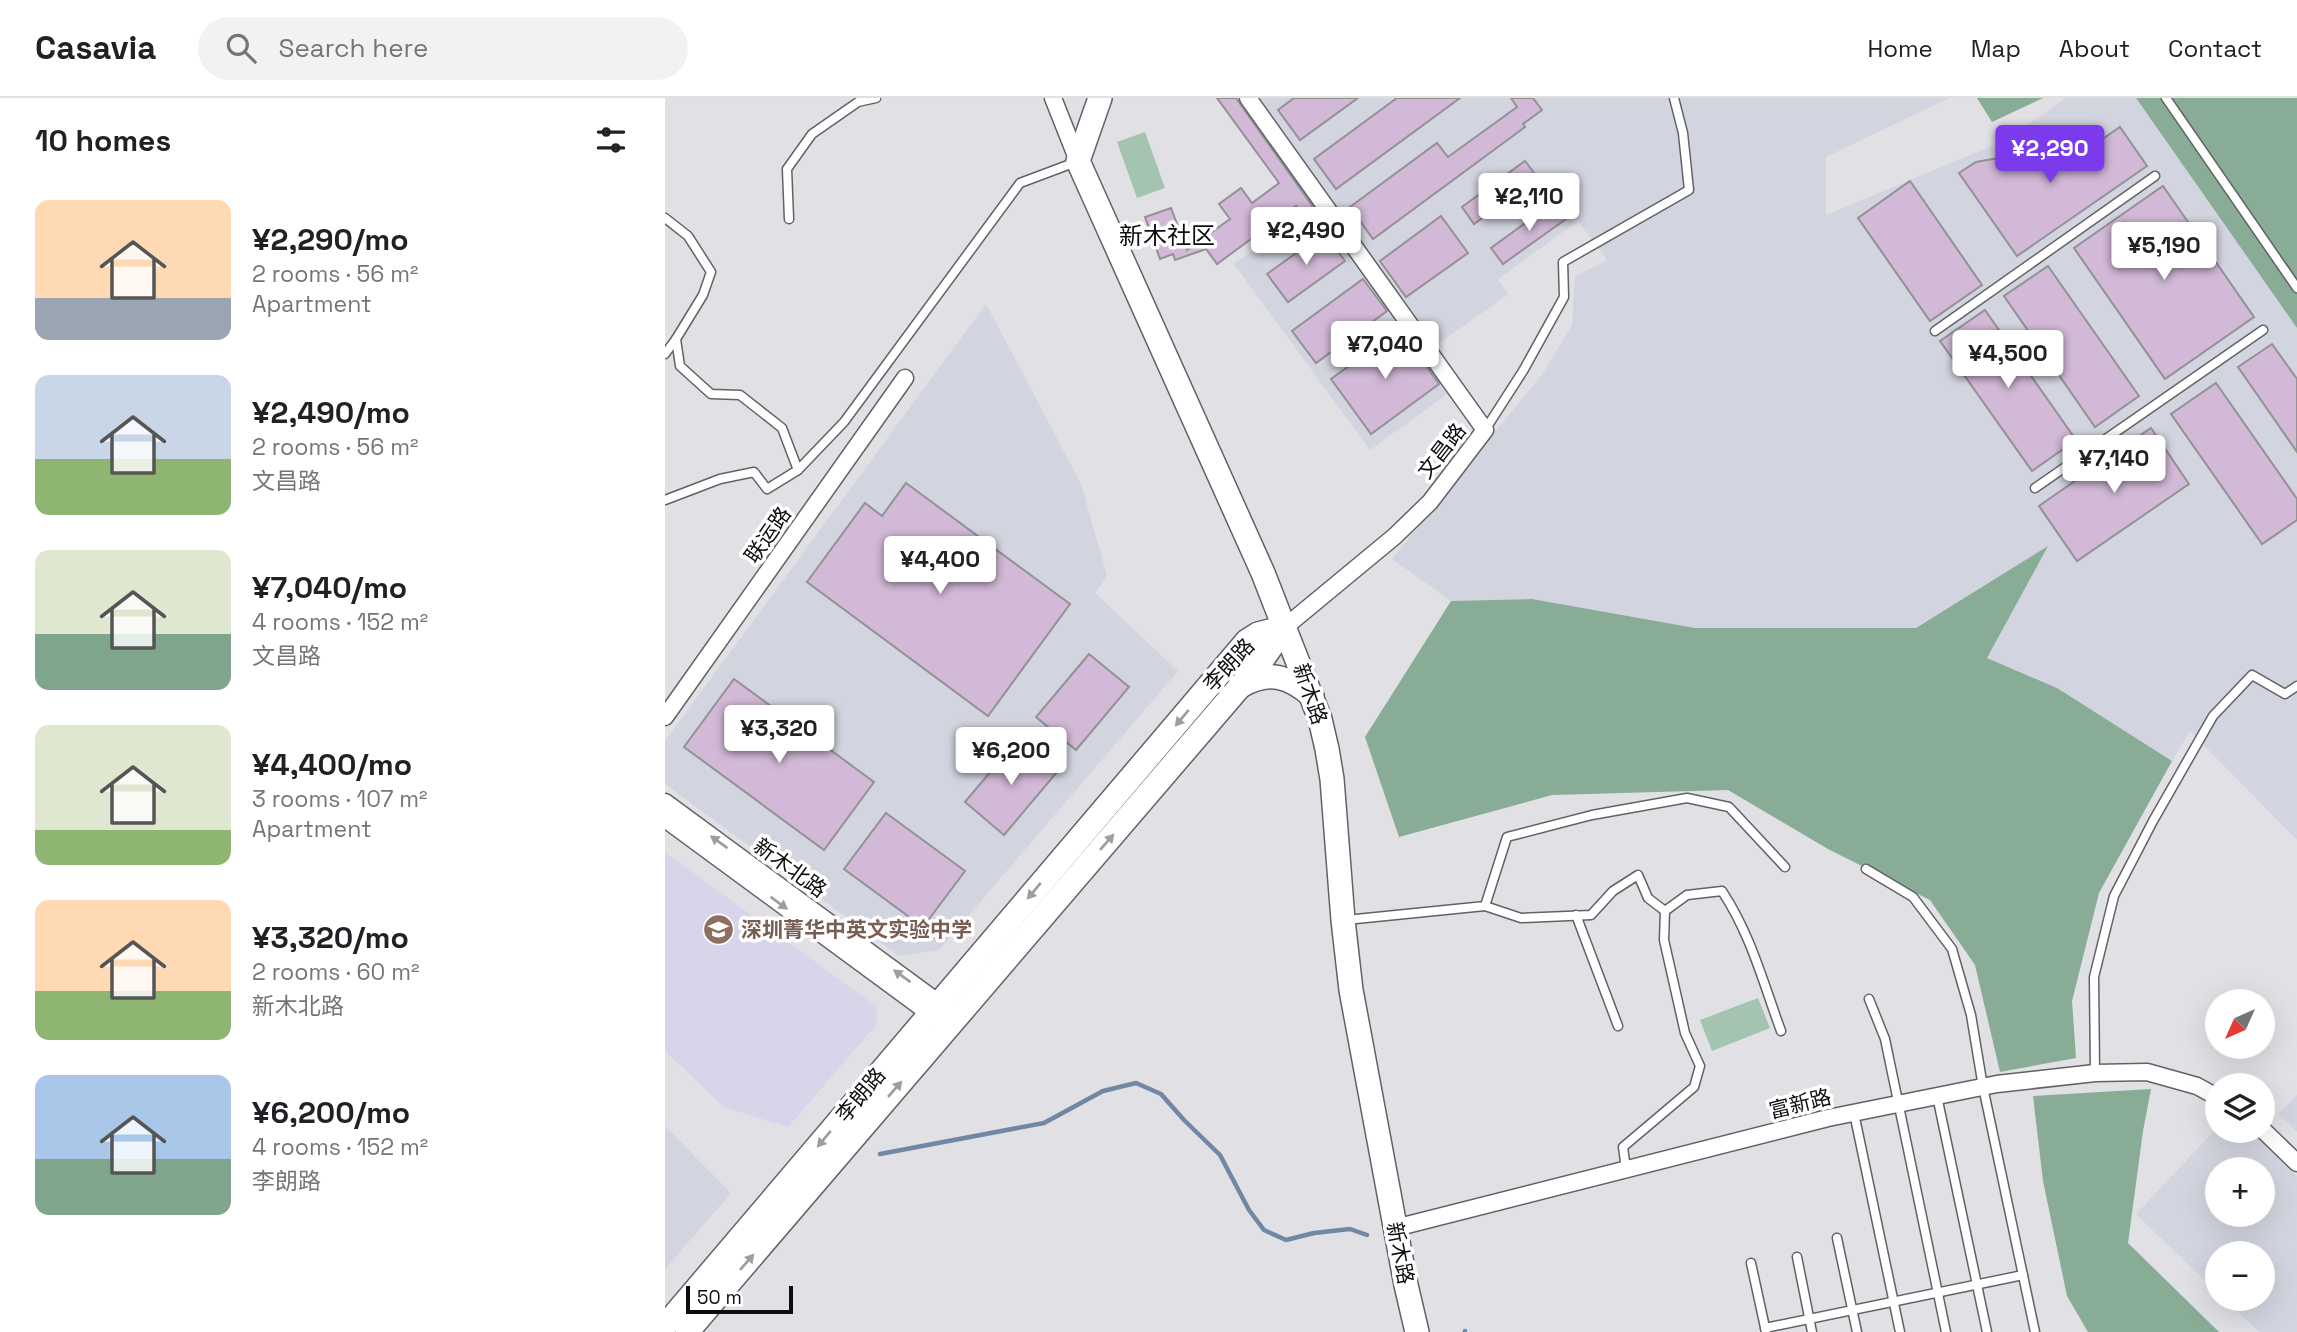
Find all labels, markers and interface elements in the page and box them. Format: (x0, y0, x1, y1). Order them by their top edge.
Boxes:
search box (198, 17, 688, 80)
text: Casavia (35, 27, 156, 69)
icon: search (222, 29, 260, 67)
text: Search here (278, 31, 428, 65)
text: Home (1867, 33, 1933, 64)
text: Map (1971, 33, 2021, 64)
text: About (2059, 33, 2130, 64)
text: Contact (2168, 33, 2262, 64)
text: 10 homes (35, 121, 171, 160)
icon: filters (592, 121, 630, 159)
pin: ¥2,290 (1993, 126, 2107, 185)
text: ¥2,290 (2011, 133, 2089, 163)
pin: ¥2,110 (1472, 174, 1586, 233)
text: ¥2,110 (1494, 181, 1564, 211)
pin: ¥2,490 (1249, 208, 1363, 267)
text: ¥2,490 (1267, 215, 1345, 245)
text: ¥2,290/mo (252, 220, 409, 259)
district label: 新木社区 (1119, 220, 1215, 251)
pin: ¥5,190 (2107, 222, 2221, 282)
icon: home (91, 228, 175, 312)
text: ¥5,190 (2127, 230, 2201, 260)
text: 2 rooms · 56 m² (252, 259, 418, 289)
text: Apartment (252, 289, 372, 319)
pin: ¥7,040 (1328, 322, 1442, 381)
text: ¥7,040 (1347, 329, 1423, 359)
pin: ¥4,500 (1951, 330, 2065, 390)
text: ¥4,500 (1968, 338, 2048, 368)
text: ¥2,490/mo (252, 393, 410, 432)
icon: home (91, 403, 175, 487)
street label: 文昌路 (1412, 418, 1472, 484)
text: 2 rooms · 56 m² (252, 432, 418, 462)
pin: ¥7,140 (2057, 436, 2171, 495)
text: ¥7,140 (2079, 443, 2149, 473)
text: 文昌路 (252, 466, 321, 496)
street label: 联运路 (738, 501, 797, 568)
pin: ¥4,400 (883, 536, 997, 596)
text: ¥4,400 (900, 544, 980, 574)
text: ¥7,040/mo (252, 568, 407, 607)
icon: home (91, 578, 175, 662)
text: 4 rooms · 152 m² (252, 607, 428, 637)
street label: 李朗路 (1197, 632, 1260, 697)
text: 文昌路 (252, 641, 321, 671)
street label: 新木路 (1287, 660, 1333, 728)
pin: ¥3,320 (722, 706, 836, 765)
one-way arrow (1175, 709, 1190, 726)
text: ¥3,320 (740, 713, 818, 743)
pin: ¥6,200 (954, 728, 1068, 787)
text: ¥6,200 (972, 735, 1050, 765)
text: ¥4,400/mo (252, 745, 412, 784)
icon: home (91, 753, 175, 837)
text: 3 rooms · 107 m² (252, 784, 428, 814)
text: Apartment (252, 814, 372, 844)
street label: 新木北路 (748, 832, 832, 903)
one-way arrow (1099, 833, 1115, 851)
one-way arrow (710, 835, 728, 849)
one-way arrow (1026, 882, 1042, 900)
one-way arrow (770, 896, 788, 910)
school or university icon: 深圳菁华中英文实验中学 (701, 913, 735, 947)
place label: 深圳菁华中英文实验中学 (741, 916, 972, 943)
text: ¥3,320/mo (252, 918, 409, 957)
icon: home (91, 928, 175, 1012)
text: 2 rooms · 60 m² (252, 957, 419, 987)
one-way arrow (893, 969, 912, 983)
north arrow (2205, 989, 2275, 1059)
map controls (2205, 989, 2275, 1311)
text: 新木北路 (252, 991, 344, 1021)
street label: 李朗路 (830, 1062, 891, 1127)
button: layers (2205, 1073, 2275, 1143)
one-way arrow (887, 1080, 903, 1098)
street label: 富新路 (1766, 1083, 1834, 1124)
text: ¥6,200/mo (252, 1093, 410, 1132)
icon: home (91, 1103, 175, 1187)
one-way arrow (816, 1130, 831, 1148)
text: 4 rooms · 152 m² (252, 1132, 428, 1162)
button: + (2205, 1157, 2275, 1227)
text: 李朗路 (252, 1166, 321, 1196)
street label: 新木路 (1381, 1219, 1420, 1286)
button: − (2205, 1241, 2275, 1311)
one-way arrow (739, 1253, 754, 1270)
scale bar (686, 1283, 793, 1315)
text: 50 m (697, 1285, 742, 1310)

